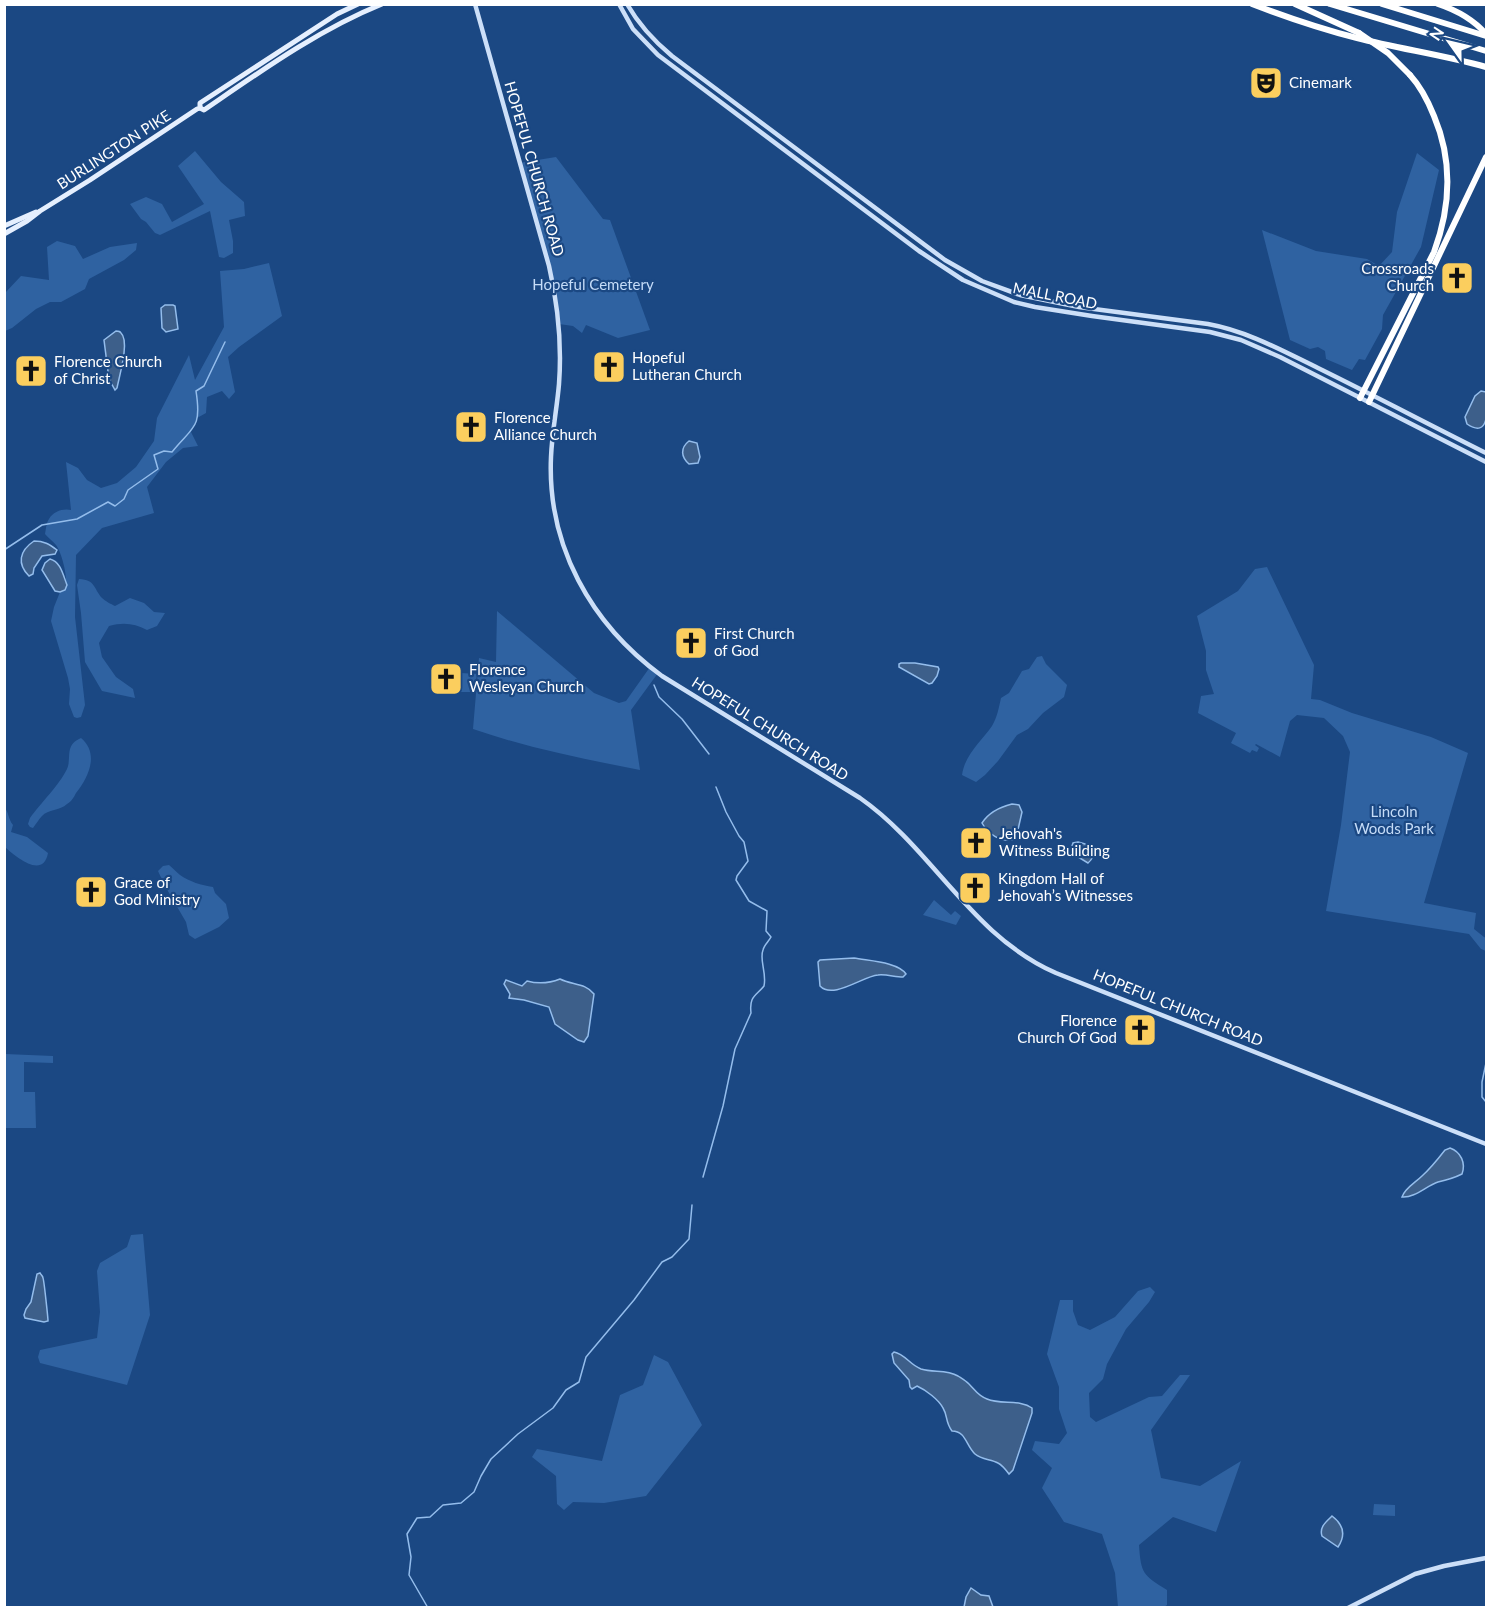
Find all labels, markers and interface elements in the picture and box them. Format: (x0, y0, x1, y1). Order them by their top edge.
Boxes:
north arrow (1419, 12, 1479, 72)
text: N (1425, 23, 1447, 44)
theatre icon: Cinemark (1248, 65, 1284, 101)
place label: Cinemark (1289, 73, 1352, 91)
street label: HOPEFUL CHURCH ROAD (501, 79, 569, 258)
street label: BURLINGTON PIKE (53, 106, 174, 193)
place label: Crossroads Church (1361, 259, 1434, 294)
church icon: Crossroads Church (1439, 260, 1475, 296)
park label: Hopeful Cemetery (532, 275, 654, 293)
street label: MALL ROAD (1012, 278, 1099, 312)
place label: Hopeful Lutheran Church (632, 348, 742, 383)
church icon: Hopeful Lutheran Church (591, 349, 627, 385)
place label: Florence Church of Christ (54, 352, 162, 387)
church icon: Florence Church of Christ (13, 353, 49, 389)
place label: Florence Alliance Church (494, 408, 597, 443)
church icon: Florence Alliance Church (453, 409, 489, 445)
place label: First Church of God (714, 624, 795, 659)
church icon: First Church of God (673, 625, 709, 661)
place label: Florence Wesleyan Church (469, 660, 584, 695)
church icon: Florence Wesleyan Church (428, 661, 464, 697)
street label: HOPEFUL CHURCH ROAD (689, 672, 852, 784)
park label: Lincoln Woods Park (1354, 802, 1434, 837)
place label: Jehovah's Witness Building (999, 824, 1110, 859)
church icon: Jehovah's Witness Building (958, 825, 994, 861)
place label: Kingdom Hall of Jehovah’s Witnesses (998, 869, 1133, 904)
church icon: Kingdom Hall of Jehovah’s Witnesses (957, 870, 993, 906)
place label: Grace of God Ministry (114, 873, 200, 908)
church icon: Grace of God Ministry (73, 874, 109, 910)
street label: HOPEFUL CHURCH ROAD (1091, 965, 1266, 1049)
place label: Florence Church Of God (1017, 1011, 1117, 1046)
church icon: Florence Church Of God (1122, 1012, 1158, 1048)

